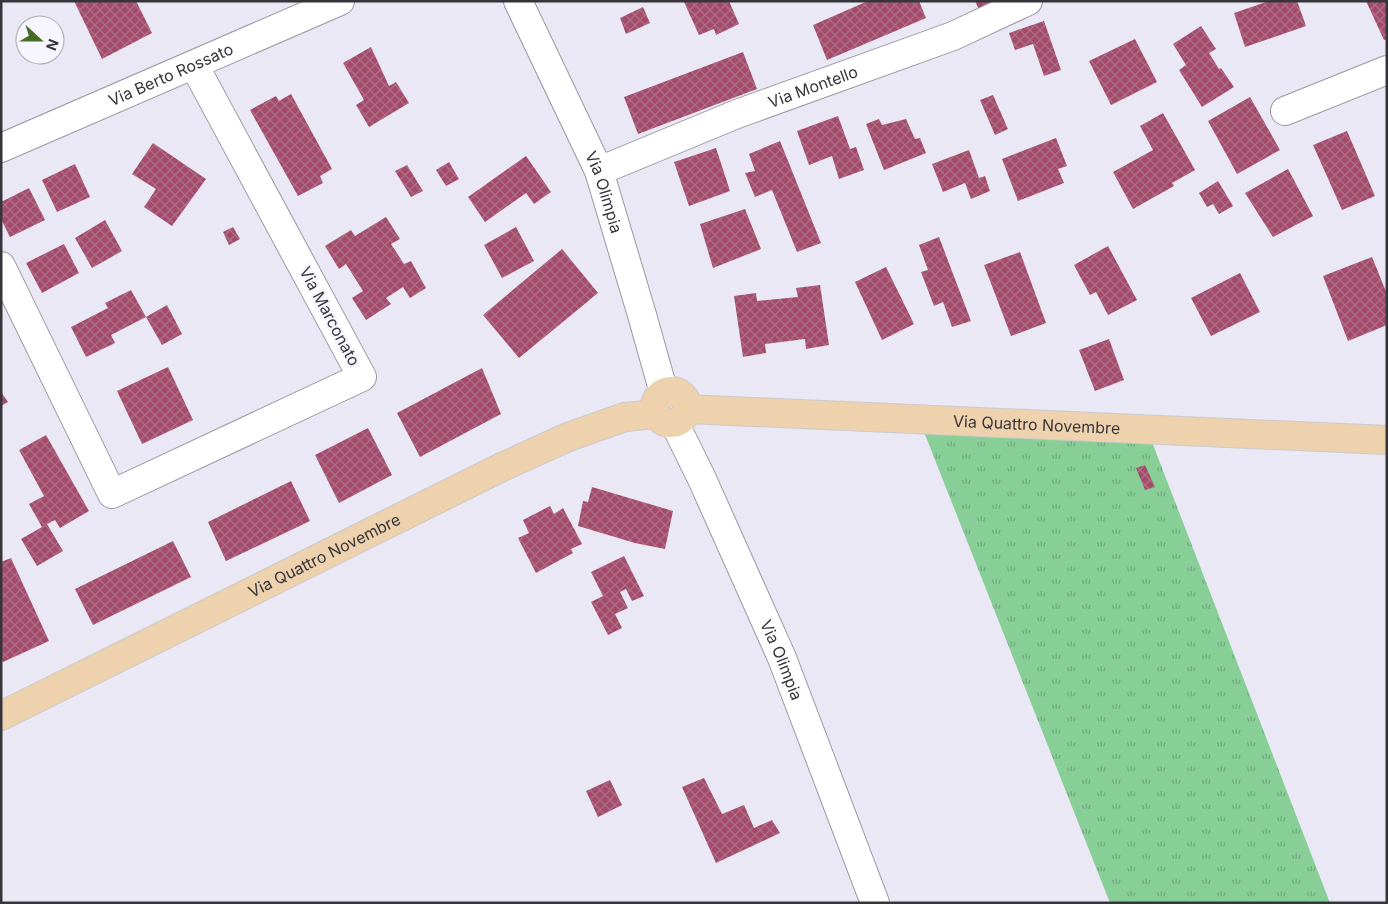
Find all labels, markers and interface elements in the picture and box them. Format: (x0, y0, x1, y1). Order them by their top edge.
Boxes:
north arrow (15, 15, 65, 65)
text: N (43, 37, 62, 53)
street label: Via Berto Rossato (105, 39, 236, 110)
street label: Via Montello (765, 61, 860, 112)
street label: Via Olimpia (581, 148, 627, 235)
street label: Via Marconato (295, 263, 365, 369)
street label: Via Quattro Novembre (953, 411, 1121, 438)
street label: Via Quattro Novembre (245, 509, 404, 602)
street label: Via Olimpia (756, 617, 807, 703)

